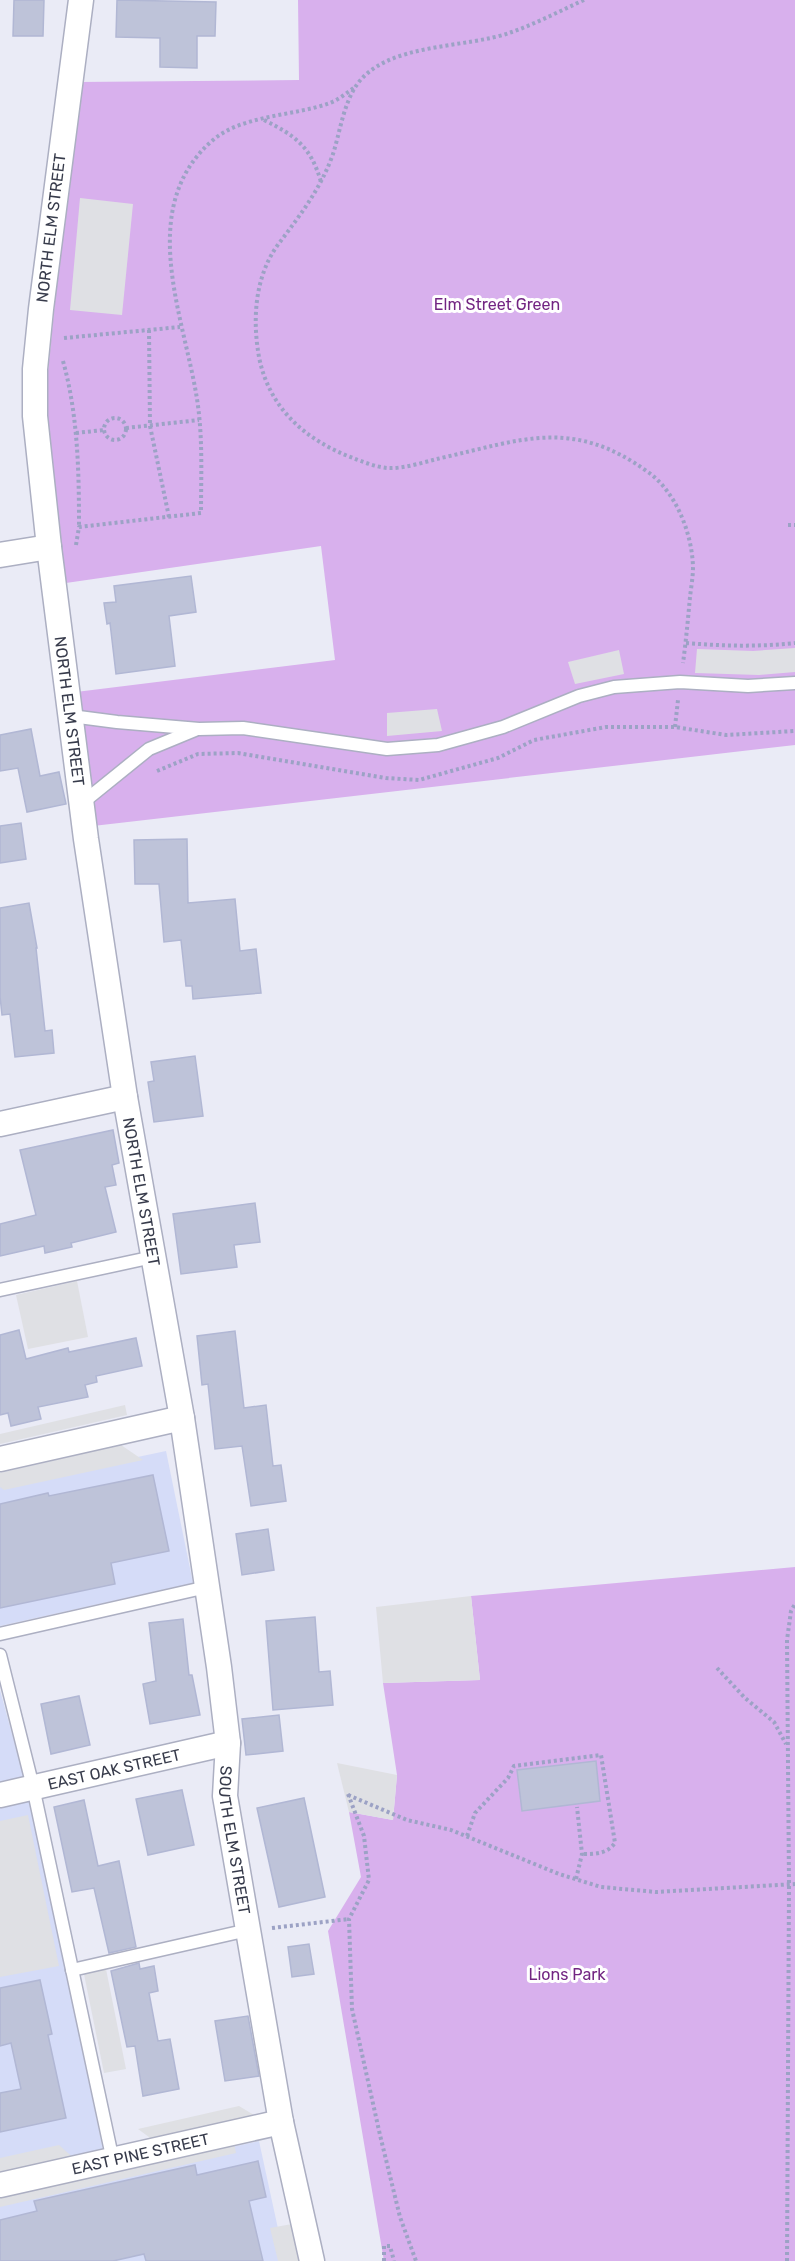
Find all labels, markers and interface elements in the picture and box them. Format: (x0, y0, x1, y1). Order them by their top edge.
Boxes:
street label: NORTH ELM STREET (32, 152, 70, 304)
park label: Elm Street Green (434, 295, 560, 314)
street label: NORTH ELM STREET (51, 635, 89, 787)
street label: NORTH ELM STREET (119, 1116, 164, 1267)
street label: EAST OAK STREET (46, 1745, 182, 1793)
street label: SOUTH ELM STREET (215, 1765, 255, 1916)
park label: Lions Park (528, 1965, 606, 1984)
street label: EAST PINE STREET (70, 2129, 211, 2178)

